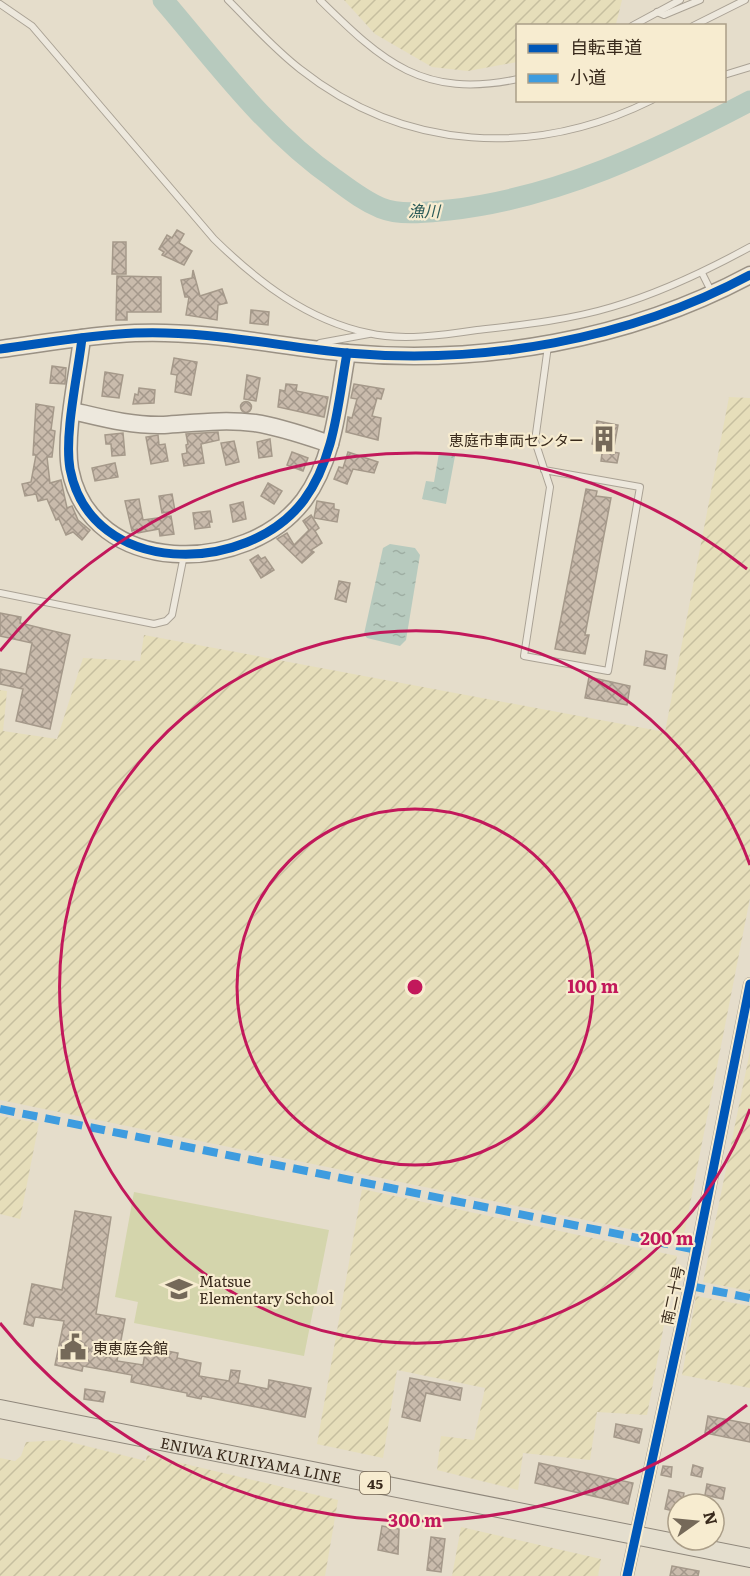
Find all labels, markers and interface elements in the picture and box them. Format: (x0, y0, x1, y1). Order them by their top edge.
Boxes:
legend (516, 24, 726, 102)
text: 自転車道 (570, 33, 642, 60)
text: 小道 (570, 63, 606, 90)
water label: 漁川 (408, 198, 442, 222)
building icon: 恵庭市車両センター (589, 424, 619, 454)
place label: 恵庭市車両センター (449, 428, 584, 451)
text: 100 m (567, 972, 619, 999)
centre of rings (405, 977, 425, 997)
text: 200 m (640, 1224, 694, 1251)
street label: 南二十号 (655, 1263, 689, 1327)
place label: Matsue Elementary School (199, 1269, 334, 1309)
school or university icon: Matsue Elementary School (164, 1274, 194, 1304)
public building icon: 東恵庭会館 (58, 1332, 88, 1362)
place label: 東恵庭会館 (93, 1336, 168, 1359)
street label: ENIWA KURIYAMA LINE (159, 1430, 344, 1488)
road number: 45 (360, 1472, 390, 1494)
north arrow (666, 1492, 726, 1552)
text: 300 m (388, 1506, 442, 1533)
text: N (698, 1508, 725, 1527)

